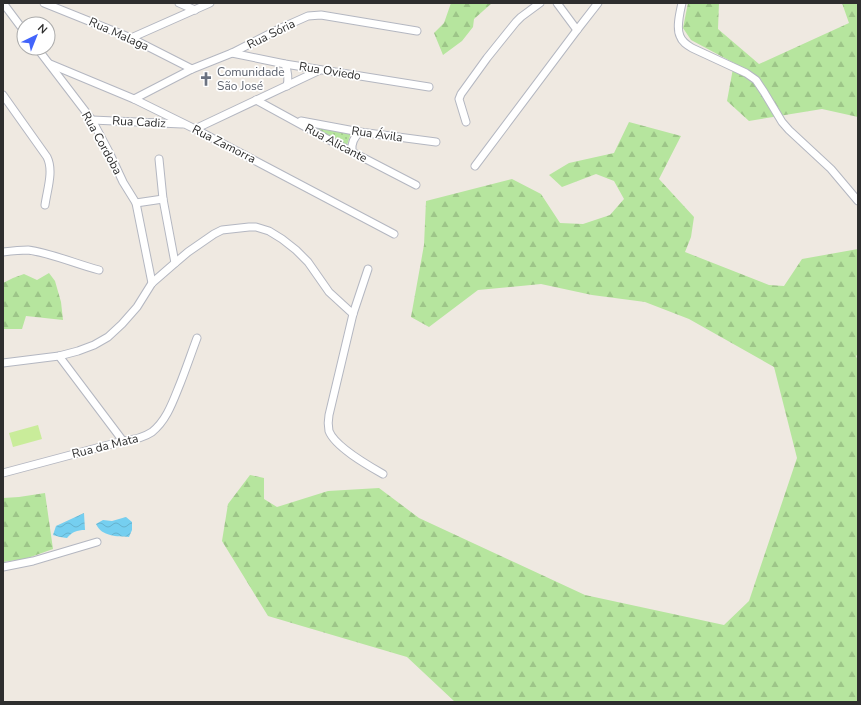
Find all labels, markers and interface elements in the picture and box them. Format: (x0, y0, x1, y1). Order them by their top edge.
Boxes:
street label: Rua Malaga (86, 14, 152, 54)
street label: Rua Sória (244, 15, 298, 53)
north arrow (16, 16, 56, 56)
text: N (34, 21, 51, 37)
street label: Rua Oviedo (298, 58, 362, 84)
place label: Comunidade São José (217, 64, 285, 94)
church icon: Comunidade São José (198, 71, 214, 87)
street label: Rua Cordoba (78, 109, 126, 177)
street label: Rua Cadiz (112, 113, 167, 131)
street label: Rua Alicante (302, 120, 370, 166)
street label: Rua Zamorra (189, 121, 259, 167)
street label: Rua Ávila (350, 122, 404, 146)
street label: Rua da Mata (70, 430, 140, 462)

